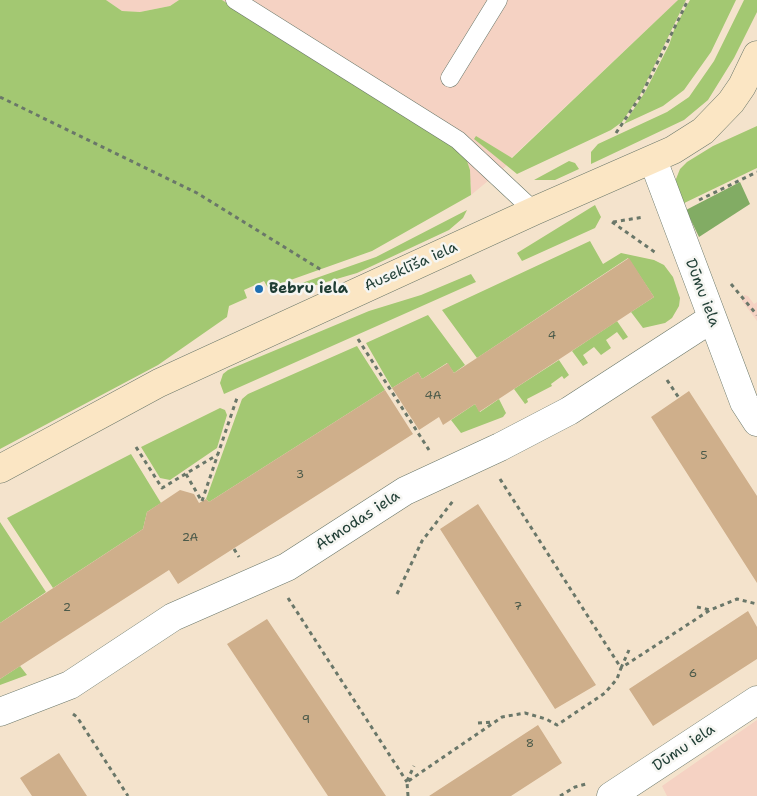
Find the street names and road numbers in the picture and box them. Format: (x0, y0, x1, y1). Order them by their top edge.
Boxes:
street label: Auseklīša iela (362, 238, 460, 296)
street label: Dūmu iela (681, 256, 723, 330)
street label: Atmodas iela (313, 487, 403, 555)
street label: Dūmu iela (649, 721, 719, 775)

